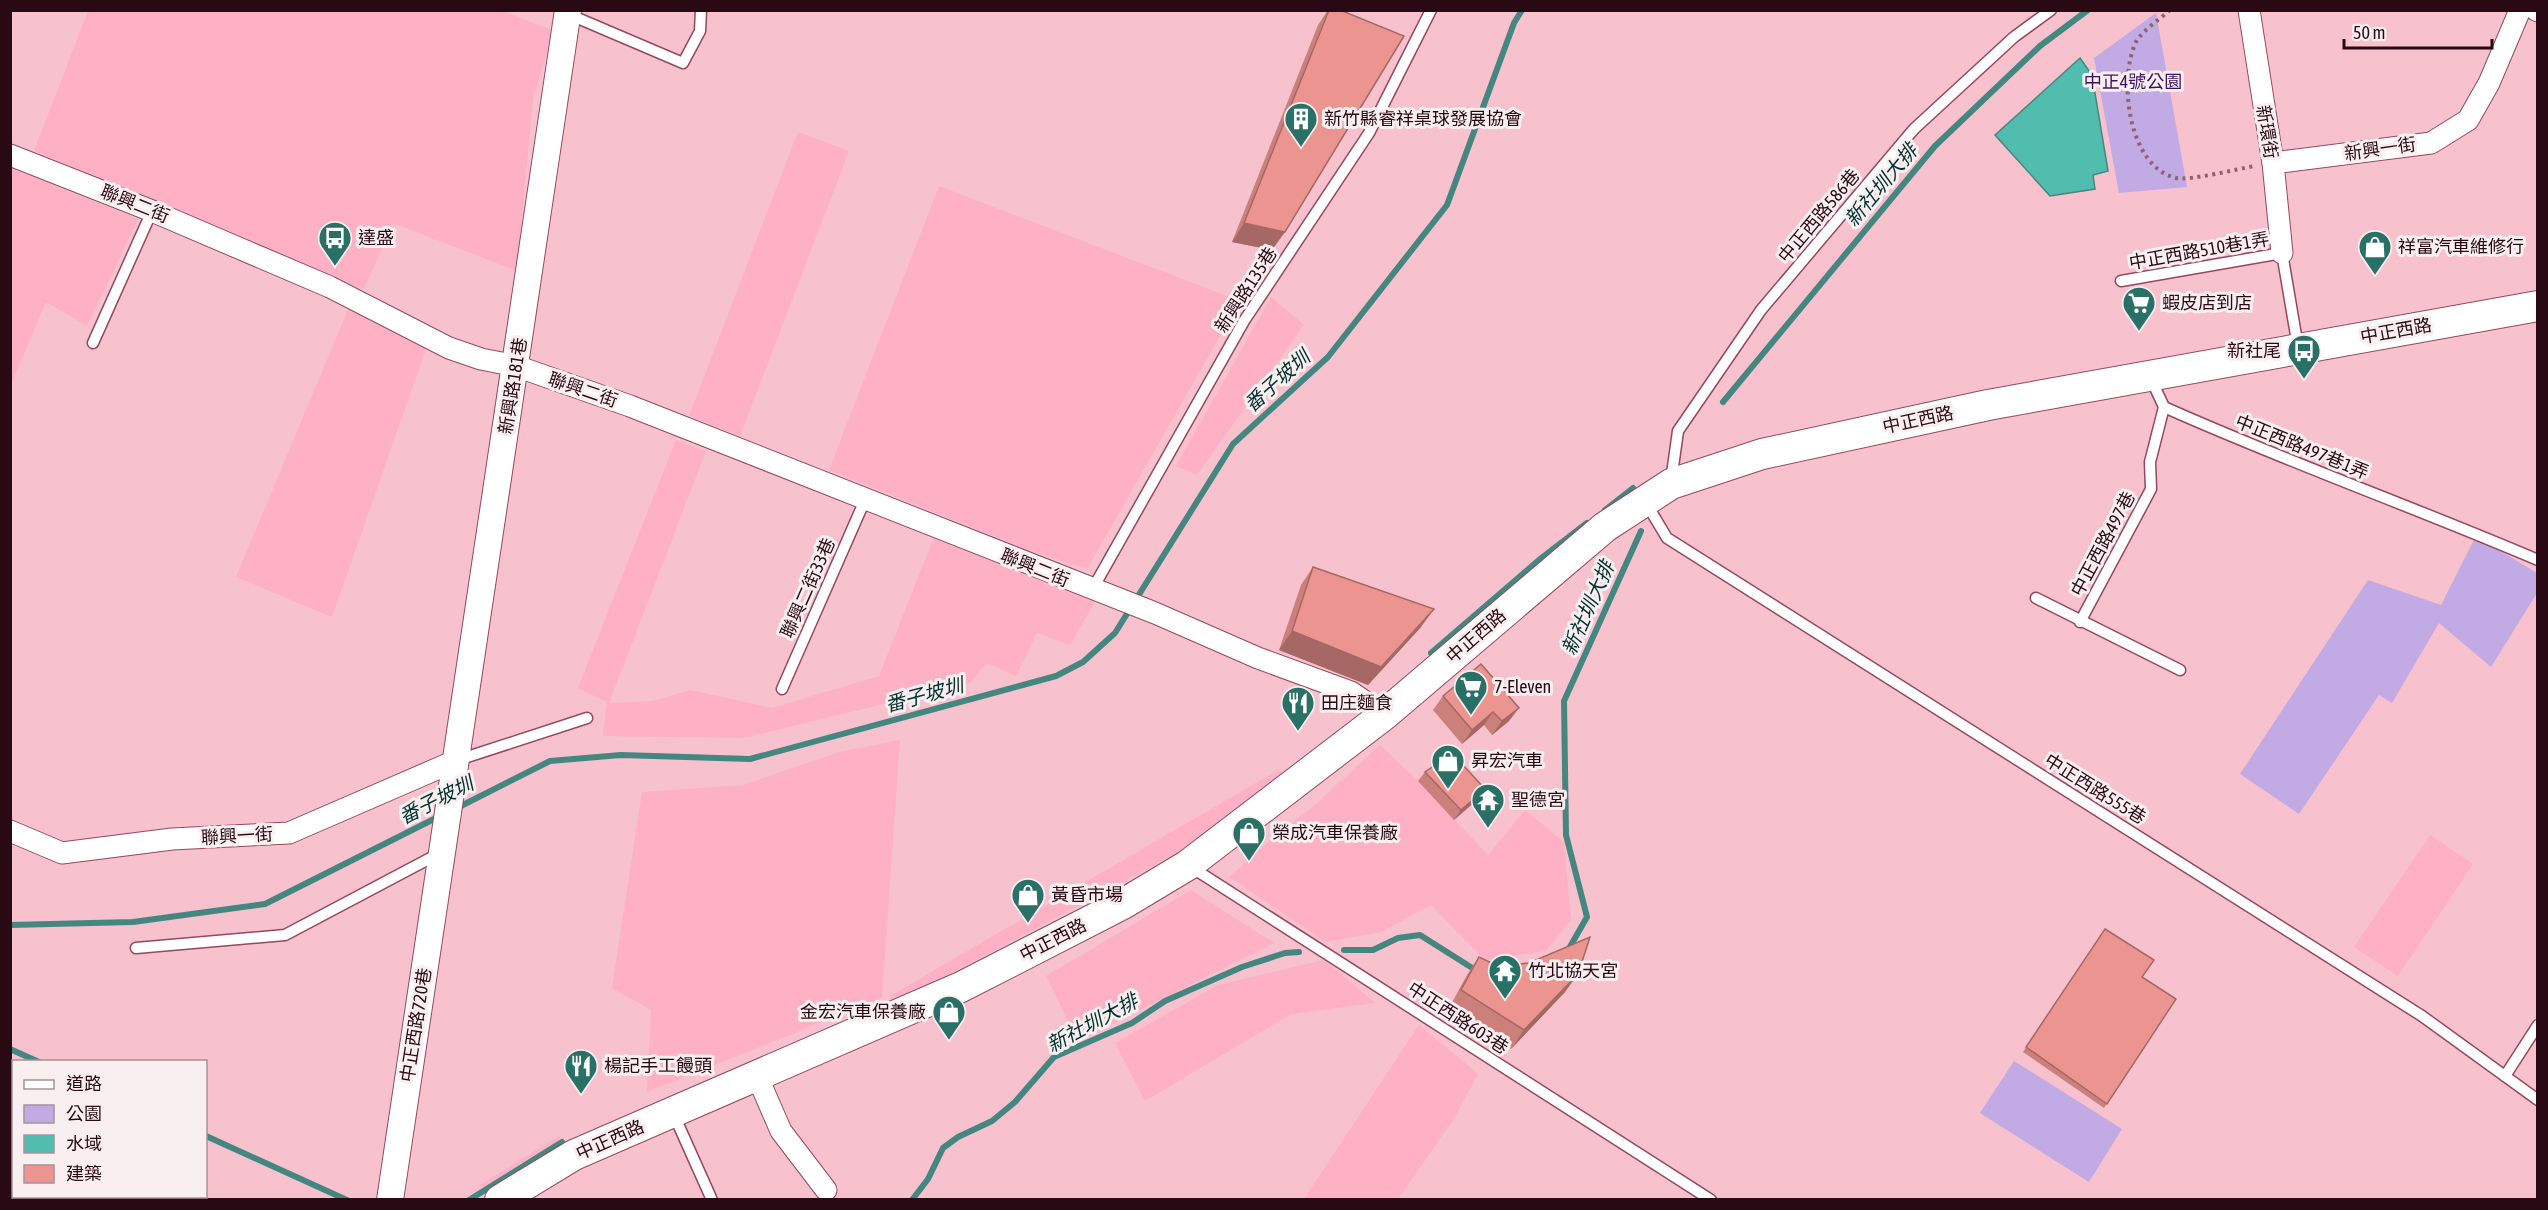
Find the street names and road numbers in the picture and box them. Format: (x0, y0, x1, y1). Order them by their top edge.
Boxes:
street label: 新環街 (2253, 104, 2282, 160)
street label: 新興一街 (2343, 133, 2417, 164)
street label: 中正西路586巷 (1773, 165, 1864, 267)
street label: 聯興二街 (98, 180, 172, 227)
street label: 中正西路510巷1弄 (2127, 228, 2271, 273)
street label: 新興路135巷 (1210, 243, 1281, 336)
street label: 中正西路 (2359, 314, 2433, 347)
street label: 新興路181巷 (495, 336, 530, 436)
street label: 聯興二街 (546, 368, 621, 411)
street label: 中正西路 (1880, 402, 1955, 437)
street label: 中正西路497巷1弄 (2232, 410, 2372, 483)
street label: 中正西路497巷 (2066, 488, 2139, 600)
street label: 聯興二街33巷 (776, 535, 839, 641)
street label: 聯興二街 (998, 544, 1072, 591)
street label: 中正西路 (1442, 604, 1510, 667)
street label: 中正西路555巷 (2041, 749, 2150, 828)
street label: 聯興一街 (200, 823, 273, 848)
street label: 中正西路 (1016, 914, 1090, 965)
street label: 中正西路720巷 (396, 966, 435, 1084)
street label: 中正西路603巷 (1404, 977, 1512, 1058)
street label: 中正西路 (573, 1115, 647, 1164)

